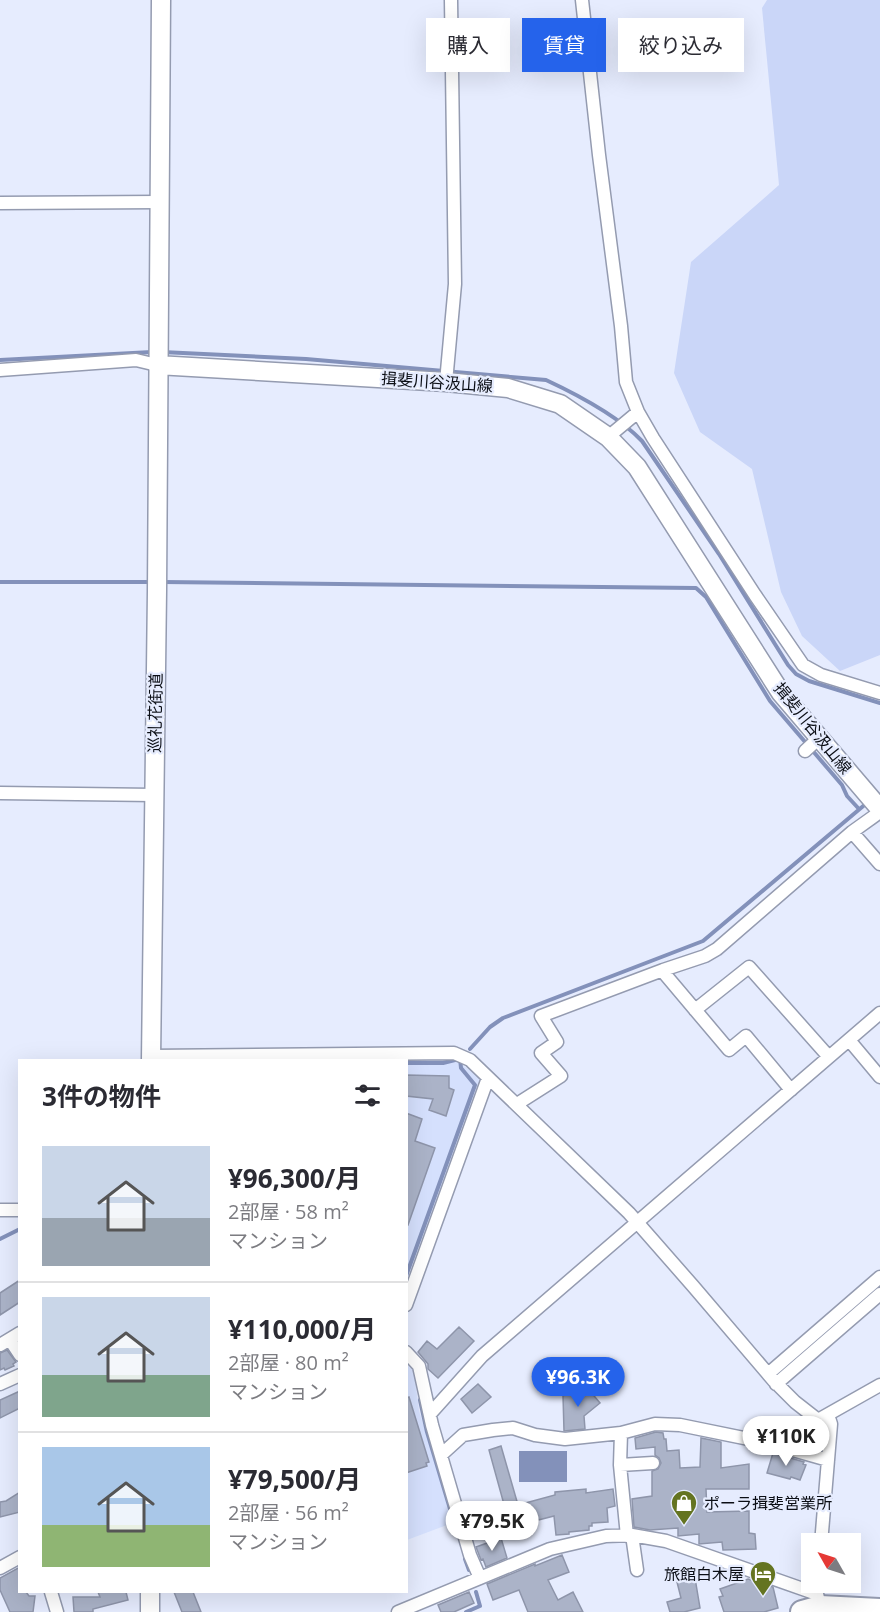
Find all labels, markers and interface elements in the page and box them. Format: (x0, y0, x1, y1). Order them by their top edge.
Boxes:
chip: 購入 (426, 18, 510, 72)
chip: 賃貸 (522, 18, 606, 72)
chip: 絞り込み (618, 18, 744, 72)
street label: 揖斐川谷汲山線 (380, 367, 494, 397)
street label: 巡礼花街道 (143, 673, 167, 753)
street label: 揖斐川谷汲山線 (769, 678, 857, 778)
text: 3件の物件 (42, 1078, 161, 1114)
icon: filters (351, 1079, 384, 1112)
text: ¥96,300/月 (228, 1160, 361, 1196)
icon: home (90, 1170, 162, 1242)
text: 2部屋 · 58 m² (228, 1198, 349, 1225)
text: マンション (228, 1227, 328, 1254)
text: ¥110,000/月 (228, 1311, 376, 1347)
icon: home (90, 1321, 162, 1393)
text: 2部屋 · 80 m² (228, 1349, 349, 1376)
pin: ¥96.3K (529, 1357, 627, 1408)
text: ¥96.3K (546, 1363, 610, 1390)
text: マンション (228, 1378, 328, 1405)
pin: ¥110K (744, 1416, 828, 1467)
text: ¥110K (756, 1422, 816, 1449)
text: ¥79,500/月 (228, 1461, 361, 1497)
icon: home (90, 1471, 162, 1543)
shop icon: ポーラ揖斐営業所 (669, 1488, 699, 1526)
place label: ポーラ揖斐営業所 (704, 1492, 832, 1514)
text: 2部屋 · 56 m² (228, 1499, 349, 1526)
pin: ¥79.5K (443, 1501, 541, 1552)
text: ¥79.5K (460, 1507, 524, 1534)
text: マンション (228, 1528, 328, 1555)
north arrow (801, 1533, 861, 1593)
map controls (801, 1533, 861, 1593)
hotel icon: 旅館白木屋 (748, 1559, 778, 1597)
place label: 旅館白木屋 (664, 1563, 744, 1585)

